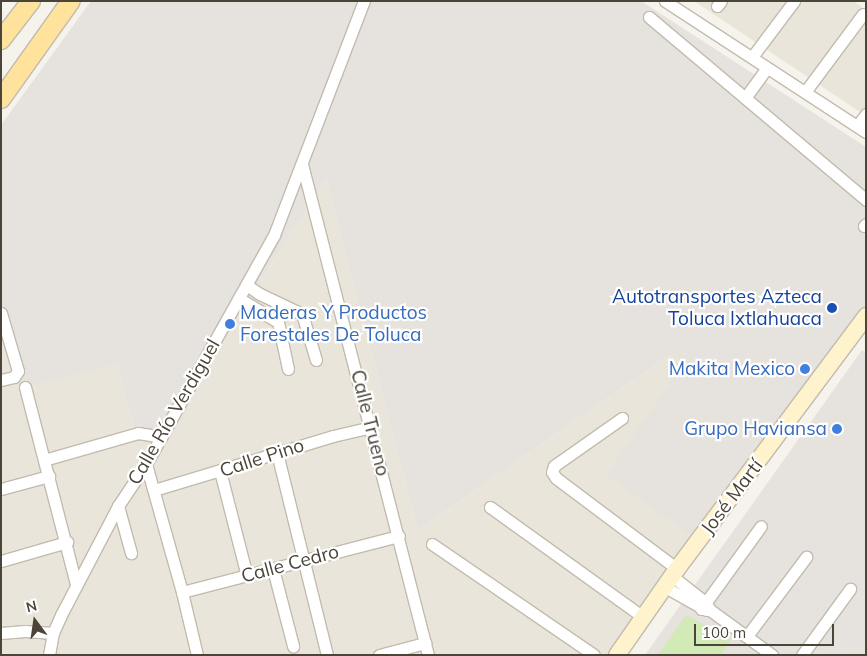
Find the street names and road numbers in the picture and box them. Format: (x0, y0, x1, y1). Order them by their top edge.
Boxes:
street label: Calle Río Verdiguel (123, 335, 225, 489)
street label: Calle Trueno (346, 368, 394, 478)
street label: Calle Pino (217, 434, 307, 482)
street label: José Martí (696, 455, 768, 539)
street label: Calle Cedro (239, 540, 341, 588)

